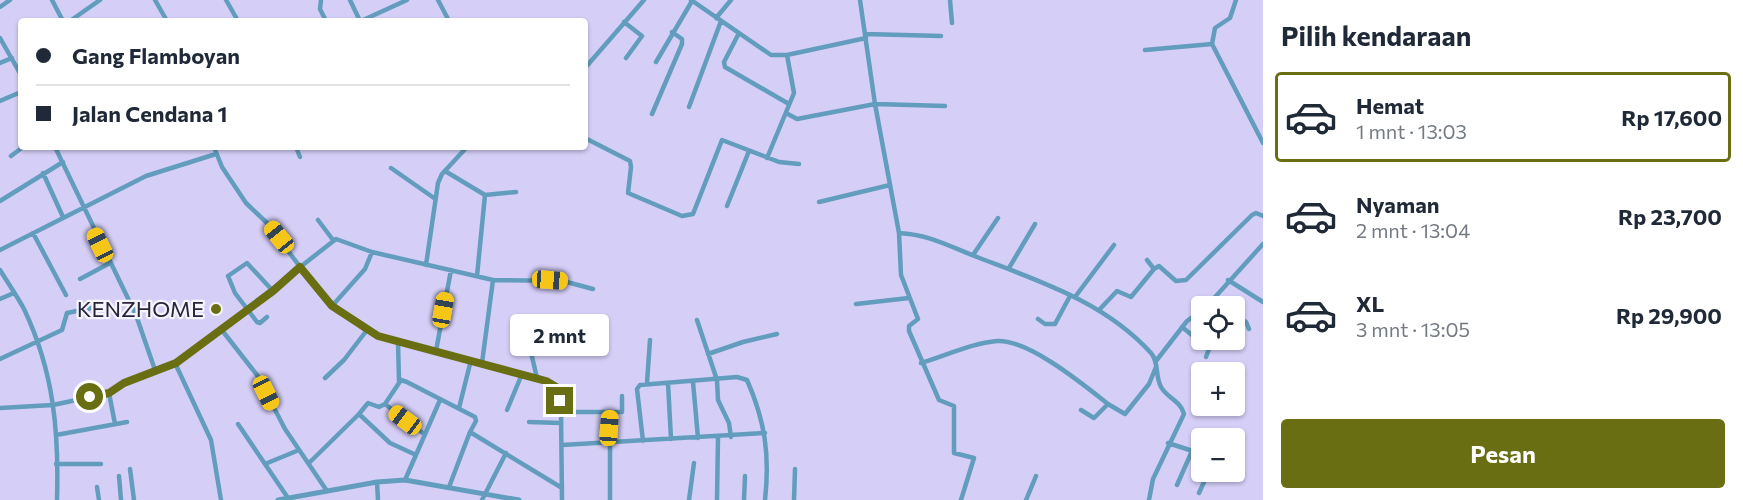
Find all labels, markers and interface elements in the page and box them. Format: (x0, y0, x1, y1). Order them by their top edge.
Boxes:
text: Pilih kendaraan (1281, 19, 1471, 52)
text: Gang Flamboyan (72, 42, 240, 69)
icon: car (1284, 90, 1338, 144)
text: Hemat (1356, 92, 1424, 119)
text: Jalan Cendana 1 (72, 100, 227, 127)
text: Rp 17,600 (1621, 104, 1722, 131)
text: 1 mnt · 13:03 (1356, 119, 1467, 143)
icon: car (1284, 189, 1338, 243)
text: Nyaman (1356, 191, 1439, 218)
text: Rp 23,700 (1618, 203, 1722, 230)
car (261, 217, 297, 257)
text: 2 mnt · 13:04 (1356, 218, 1470, 242)
car (84, 225, 116, 265)
car (531, 270, 569, 290)
icon: car (1284, 288, 1338, 342)
text: XL (1356, 290, 1384, 317)
car (431, 291, 455, 329)
place label: KENZHOME (77, 295, 204, 322)
map controls (1191, 296, 1245, 482)
button: locate (1191, 296, 1245, 350)
marker: KENZHOME (209, 302, 223, 316)
text: Rp 29,900 (1616, 302, 1722, 329)
callout: 2 mnt (510, 314, 610, 356)
text: 3 mnt · 13:05 (1356, 317, 1470, 341)
text: 2 mnt (533, 323, 586, 347)
button: + (1191, 362, 1245, 416)
car (250, 373, 282, 413)
route start (76, 383, 103, 410)
route end (546, 387, 573, 414)
car (385, 402, 425, 438)
car (599, 409, 619, 447)
button: Pesan (1281, 419, 1725, 488)
button: − (1191, 428, 1245, 482)

